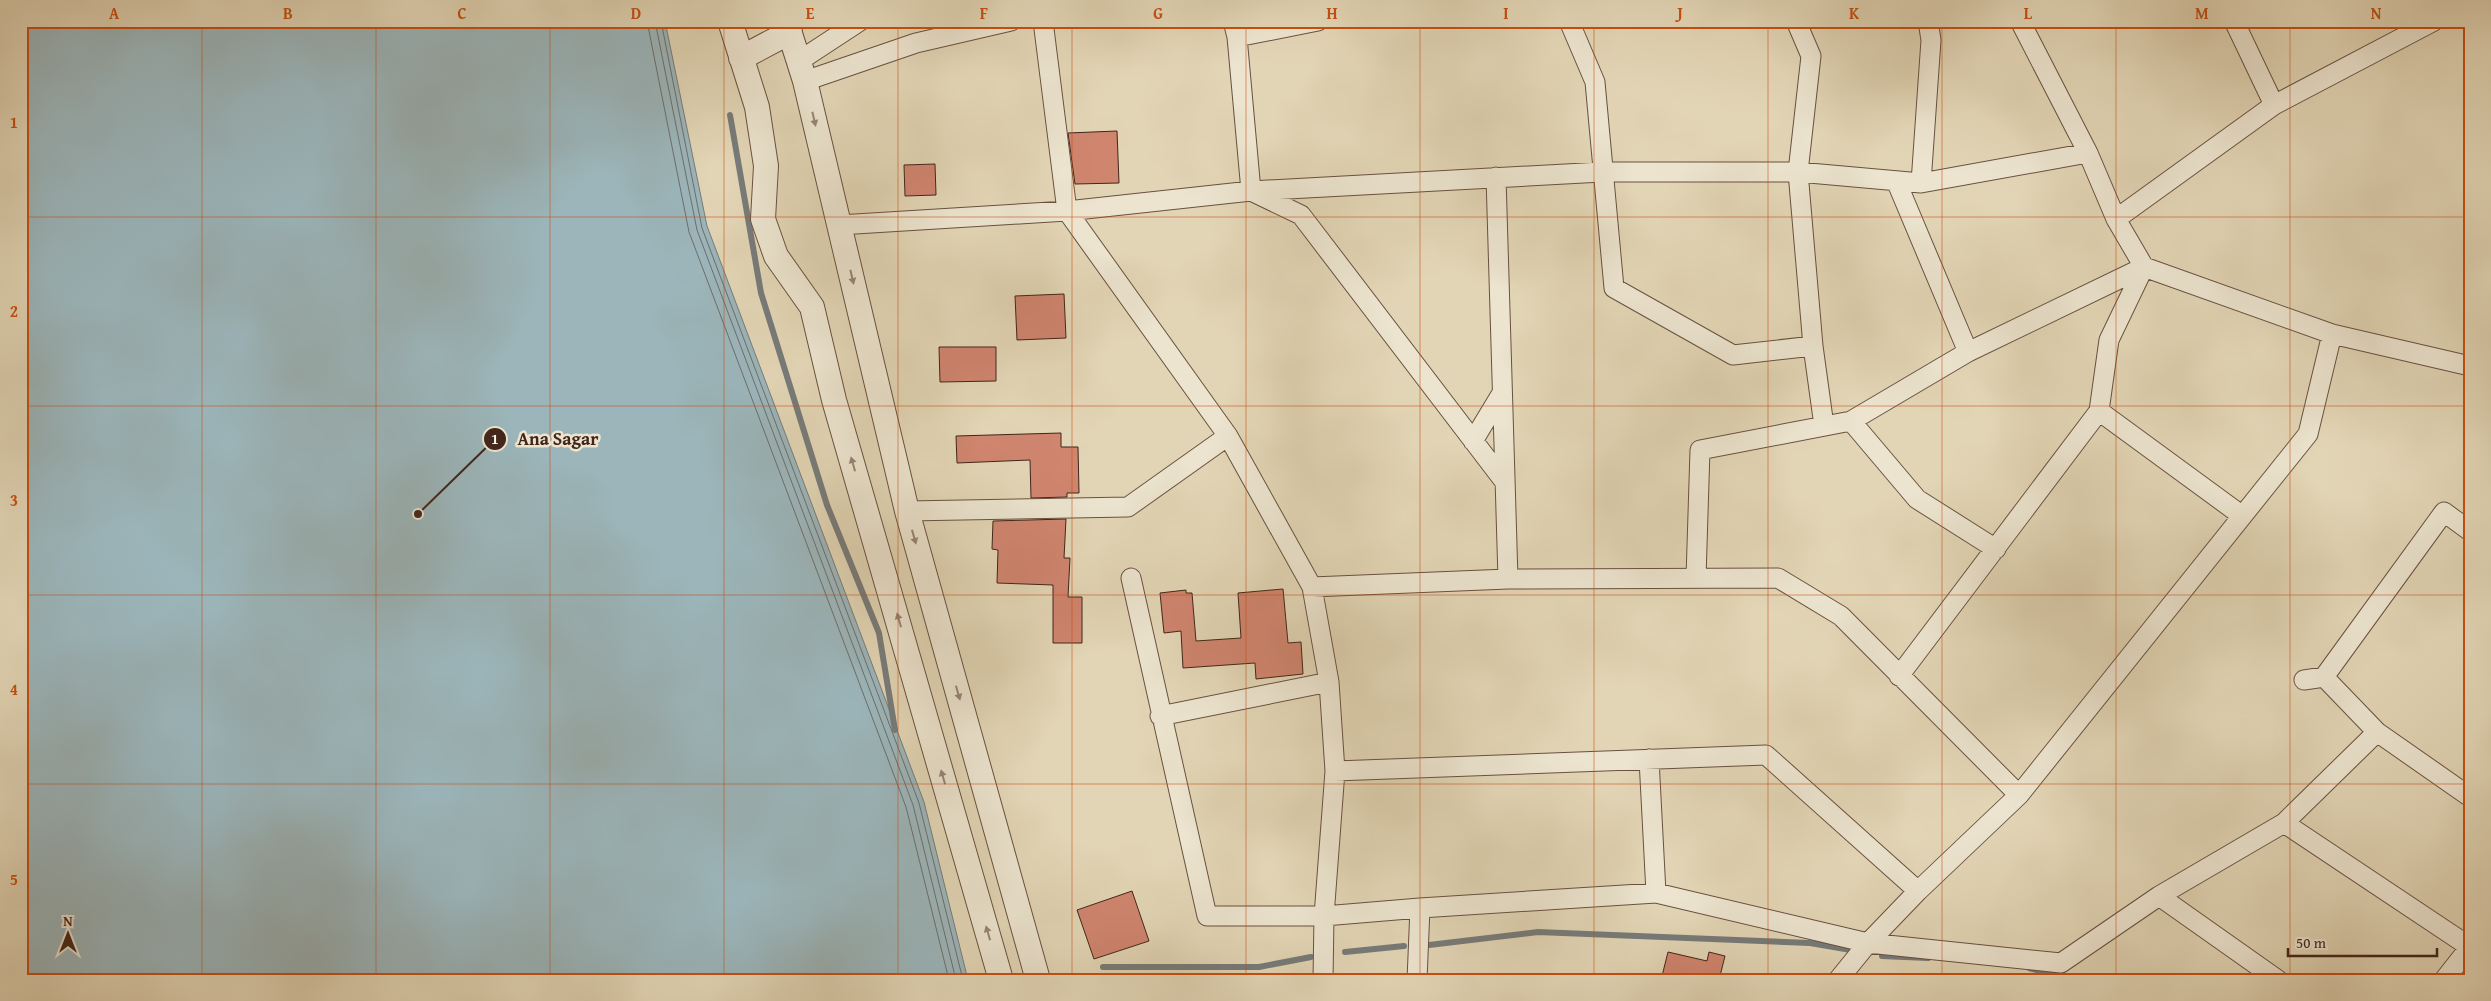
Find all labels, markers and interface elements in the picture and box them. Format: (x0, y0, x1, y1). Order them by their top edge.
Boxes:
text: A (109, 1, 120, 25)
text: B (283, 1, 293, 25)
text: C (457, 1, 467, 25)
text: D (631, 1, 641, 25)
text: E (806, 1, 815, 25)
text: F (980, 1, 988, 25)
text: G (1153, 1, 1163, 25)
text: H (1326, 1, 1338, 25)
text: I (1503, 1, 1509, 25)
text: J (1674, 1, 1683, 25)
text: K (1849, 1, 1860, 25)
text: L (2024, 1, 2033, 25)
text: M (2195, 1, 2209, 25)
text: N (2371, 1, 2382, 25)
text: 1 (10, 110, 18, 134)
one-way arrow (810, 111, 818, 126)
one-way arrow (848, 269, 856, 284)
text: 2 (10, 299, 18, 323)
callout: Ana Sagar (483, 422, 609, 455)
text: Ana Sagar (518, 425, 599, 452)
text: 1 (491, 428, 499, 449)
one-way arrow (849, 457, 857, 472)
text: 3 (10, 488, 18, 512)
one-way arrow (910, 529, 918, 544)
one-way arrow (894, 613, 902, 628)
text: 4 (10, 677, 18, 701)
one-way arrow (955, 686, 963, 701)
one-way arrow (939, 769, 947, 784)
text: 5 (10, 867, 18, 891)
north arrow (42, 908, 92, 958)
text: N (63, 911, 73, 931)
one-way arrow (983, 925, 991, 940)
scale bar (2288, 926, 2437, 958)
text: 50 m (2296, 932, 2327, 953)

